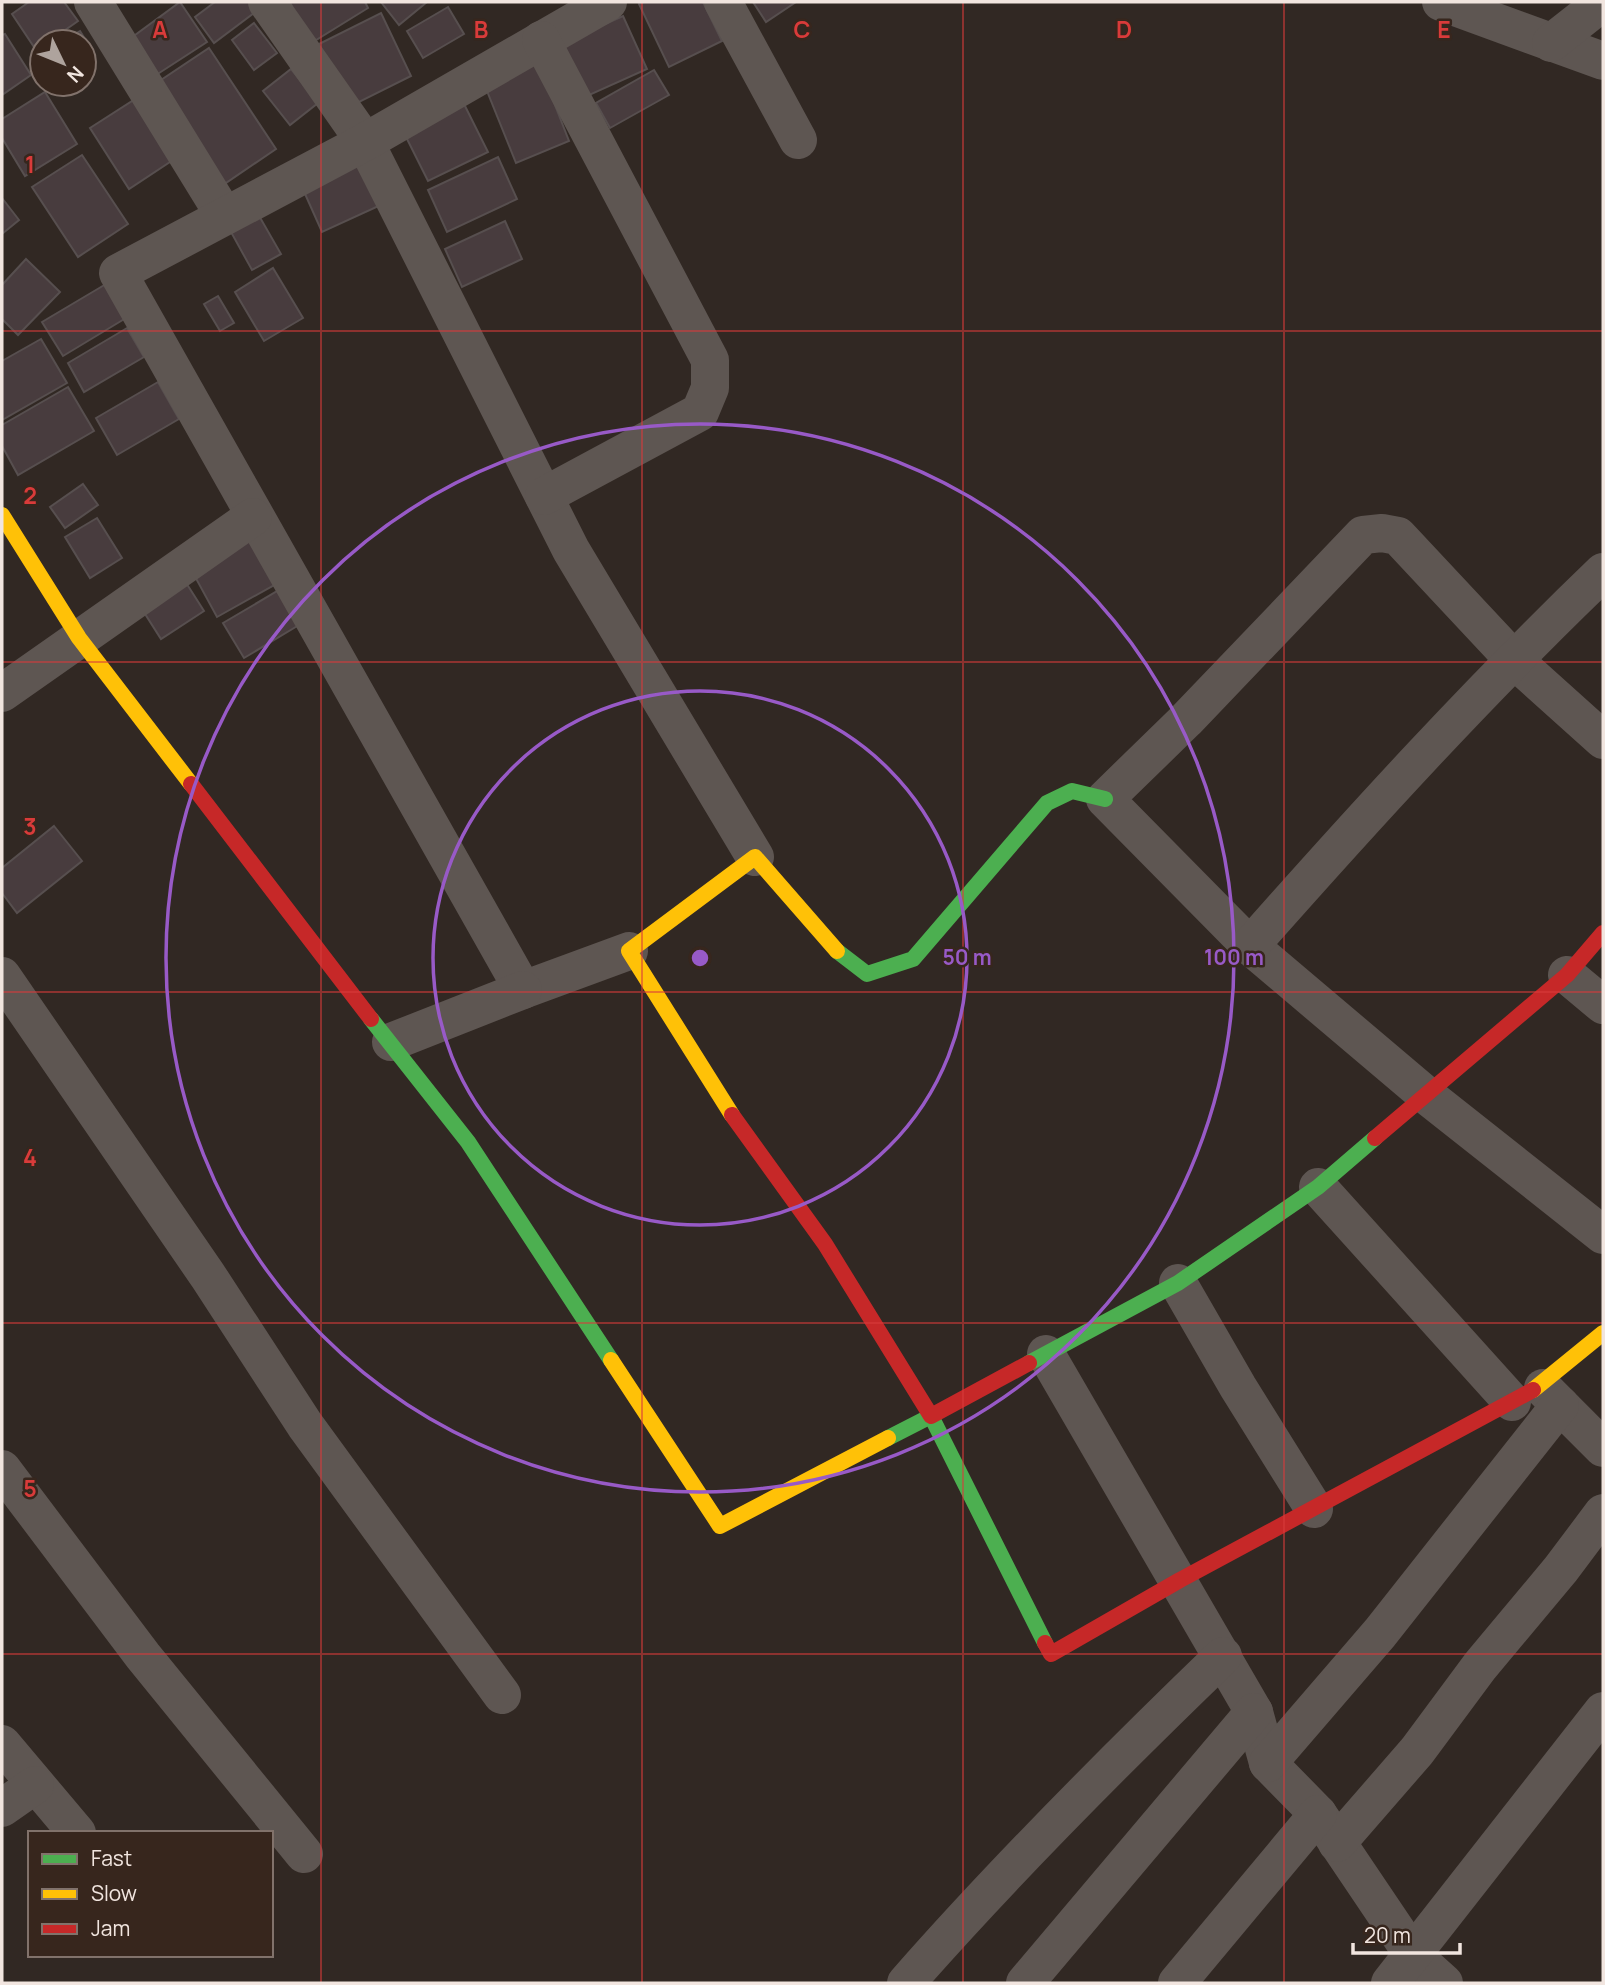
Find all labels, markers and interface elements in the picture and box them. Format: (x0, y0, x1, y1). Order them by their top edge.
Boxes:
text: A (152, 13, 168, 45)
text: B (474, 13, 488, 45)
text: C (794, 13, 811, 45)
text: D (1116, 13, 1132, 45)
text: E (1437, 13, 1451, 45)
north arrow (28, 28, 98, 98)
text: N (61, 61, 90, 88)
text: 1 (25, 148, 35, 180)
text: 2 (23, 479, 37, 511)
text: 3 (23, 810, 37, 842)
text: 50 m (942, 943, 992, 971)
text: 100 m (1204, 943, 1264, 971)
centre of rings (688, 946, 712, 970)
text: 4 (23, 1141, 37, 1173)
text: 5 (23, 1472, 37, 1504)
legend (28, 1831, 273, 1957)
text: Fast (91, 1844, 132, 1872)
text: Slow (91, 1879, 137, 1907)
scale bar (1353, 1912, 1460, 1956)
text: Jam (91, 1914, 130, 1942)
text: 20 m (1364, 1921, 1411, 1949)

